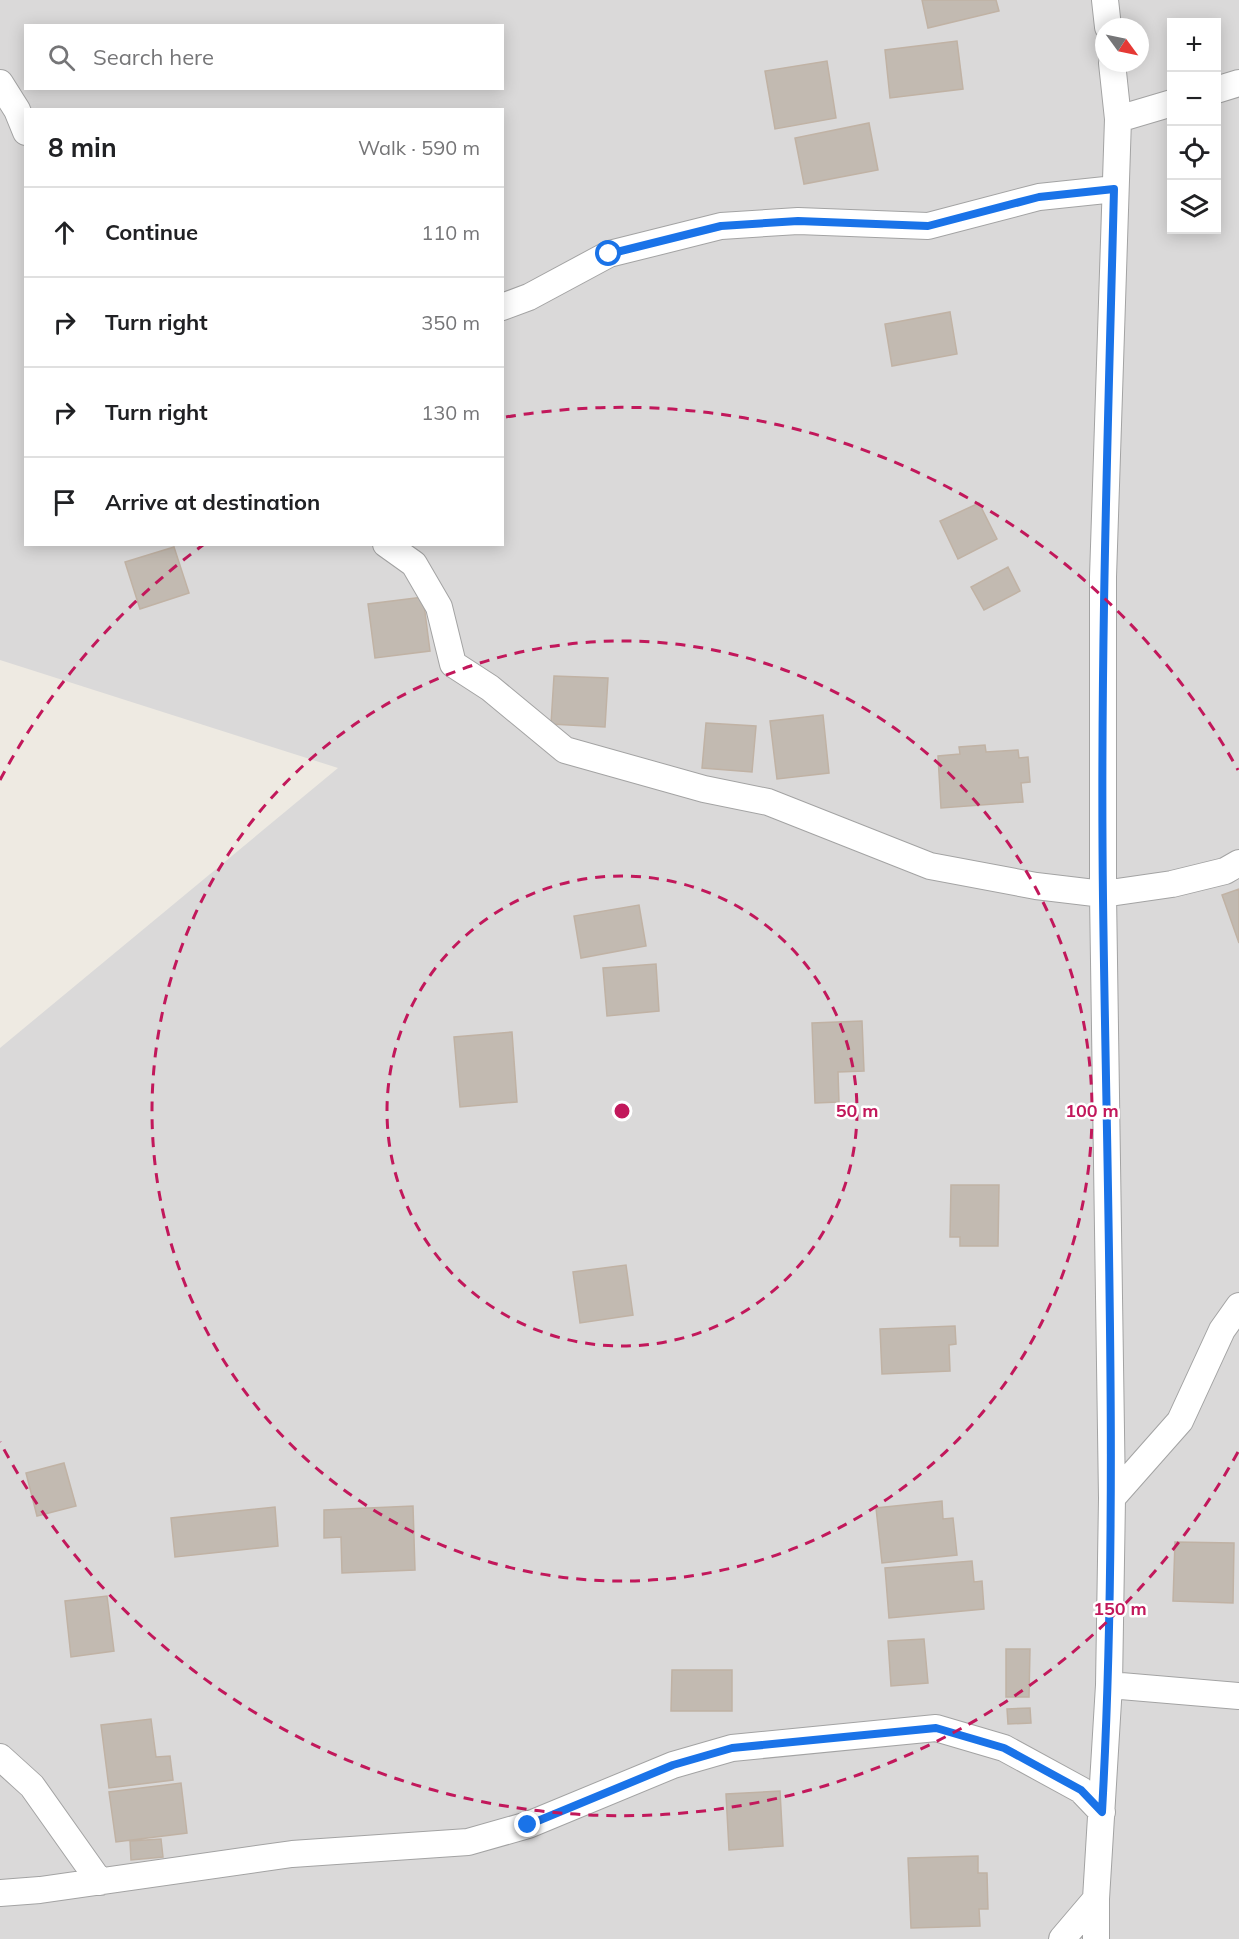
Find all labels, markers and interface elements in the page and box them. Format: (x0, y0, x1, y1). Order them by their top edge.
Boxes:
north arrow (1095, 18, 1149, 72)
map controls (1167, 18, 1221, 234)
button: + (1167, 18, 1221, 72)
search box (24, 24, 504, 90)
icon: search (45, 41, 78, 74)
text: Search here (93, 43, 214, 71)
button: − (1167, 72, 1221, 126)
button: locate (1167, 126, 1221, 180)
text: 8 min (48, 131, 117, 164)
text: Walk · 590 m (358, 135, 480, 160)
button: layers (1167, 180, 1221, 234)
icon: ahead (48, 216, 81, 249)
text: Continue (105, 218, 198, 246)
text: 110 m (421, 220, 480, 245)
route start (595, 240, 621, 266)
icon: right (48, 306, 81, 339)
text: Turn right (105, 308, 208, 336)
text: 350 m (421, 310, 480, 335)
icon: right (48, 396, 81, 429)
text: Turn right (105, 398, 208, 426)
text: 130 m (421, 400, 480, 425)
icon: arrive (48, 486, 81, 519)
text: Arrive at destination (105, 488, 320, 516)
text: 50 m (836, 1099, 878, 1122)
text: 100 m (1065, 1099, 1119, 1122)
centre of rings (612, 1101, 632, 1121)
text: 150 m (1093, 1597, 1147, 1620)
route end (514, 1811, 540, 1837)

